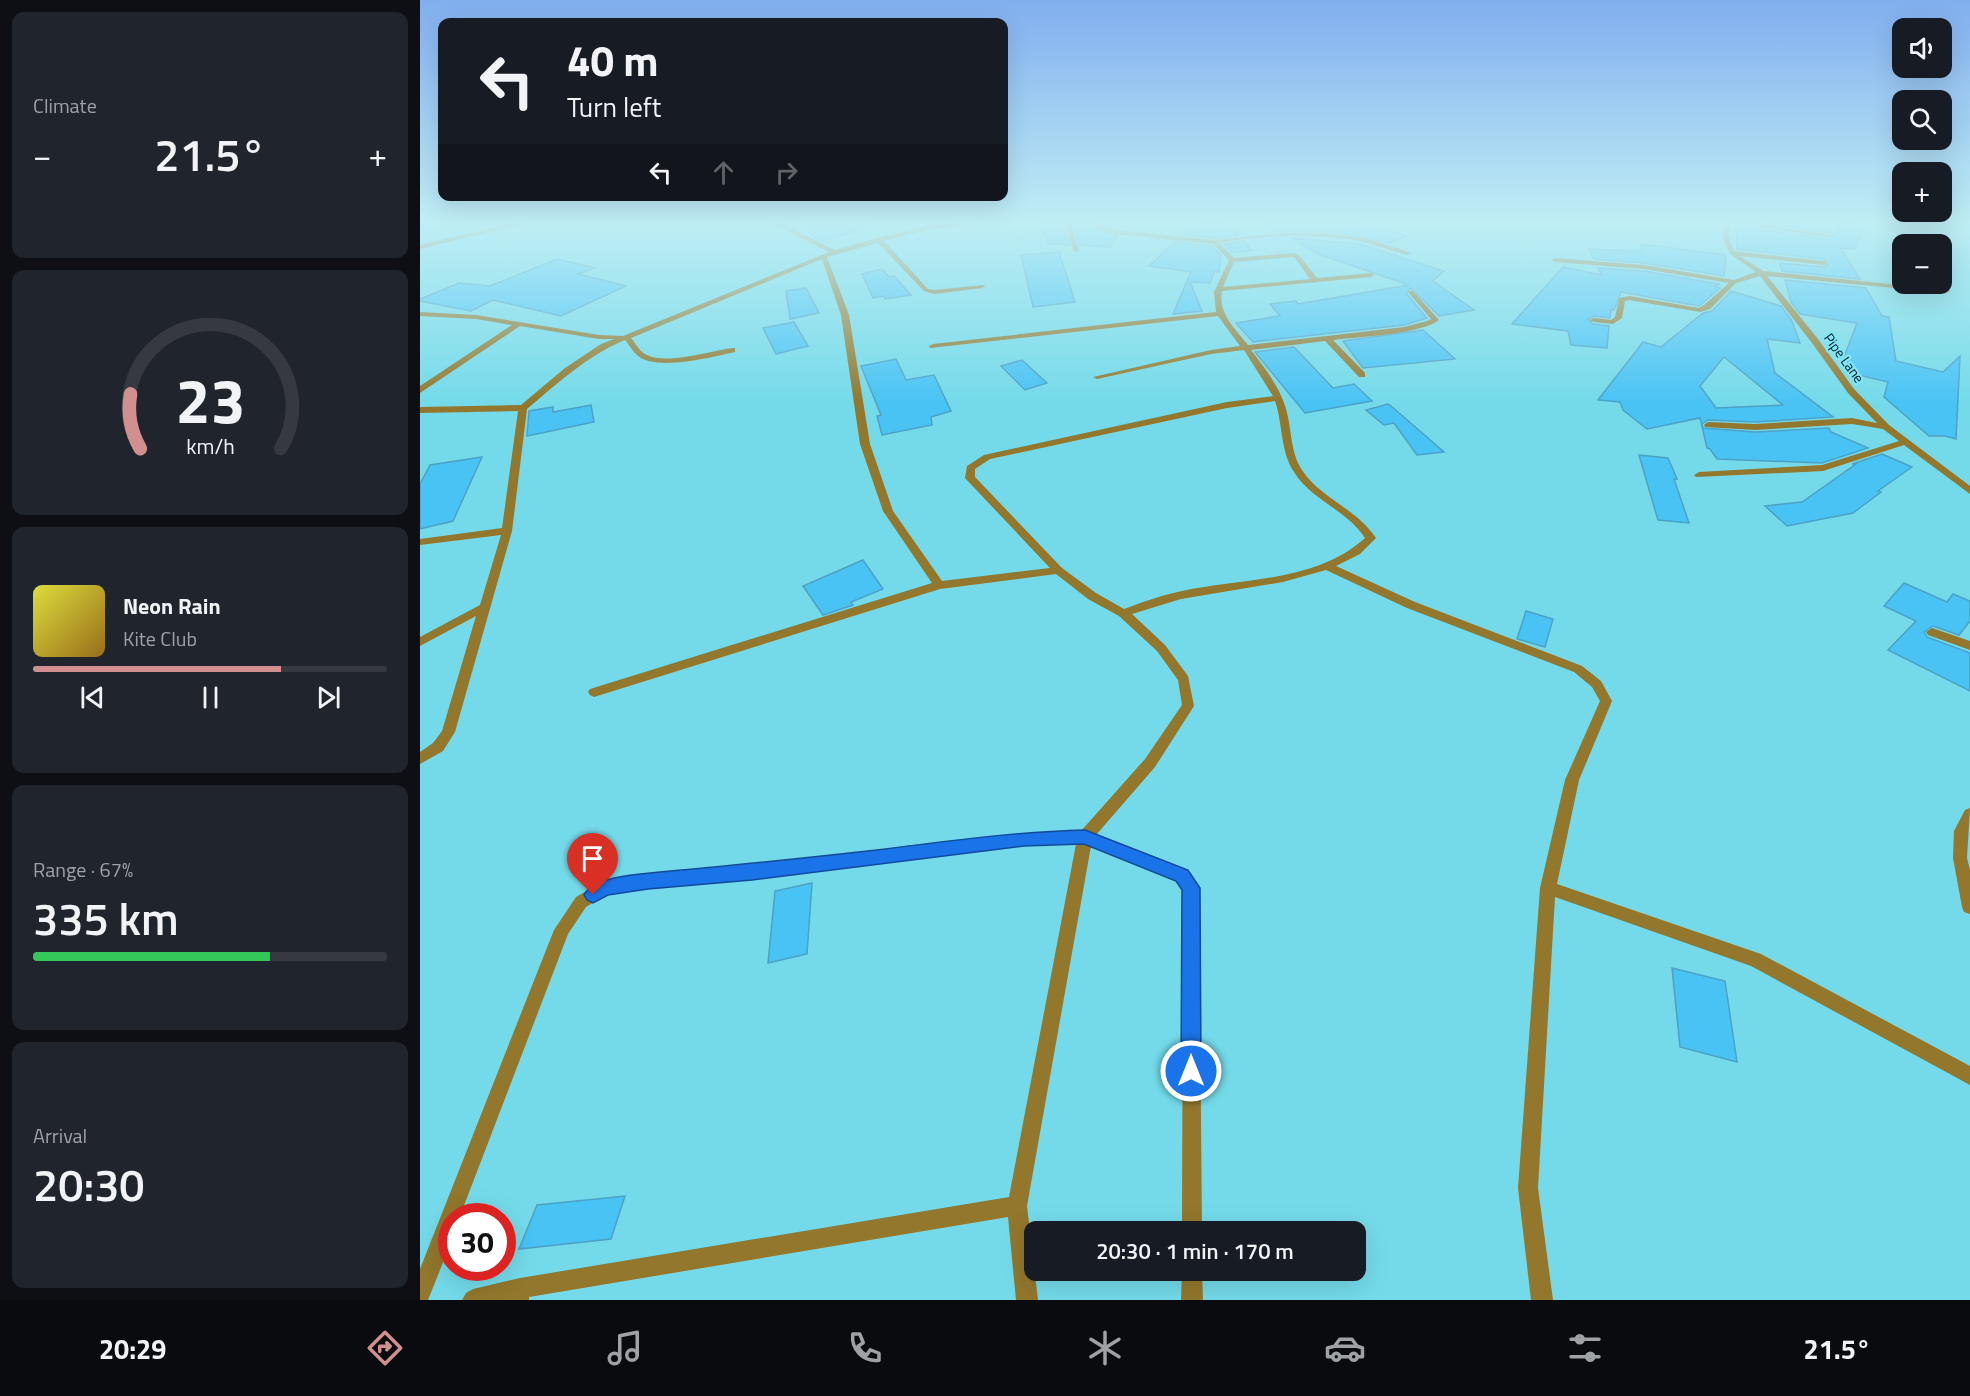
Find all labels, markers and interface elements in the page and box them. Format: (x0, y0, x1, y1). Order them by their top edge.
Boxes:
map controls (1892, 18, 1952, 294)
button: sound (1892, 18, 1952, 78)
text: 40 m (567, 28, 659, 92)
icon: left (468, 42, 546, 120)
text: Turn left (567, 86, 661, 127)
text: Climate (33, 90, 97, 121)
button: search (1892, 90, 1952, 150)
text: 21.5° (154, 120, 266, 188)
text: − (33, 130, 51, 180)
text: + (369, 130, 387, 180)
icon: left (644, 156, 677, 189)
icon: ahead (707, 156, 740, 189)
icon: right (770, 156, 803, 189)
button: + (1892, 162, 1952, 222)
button: − (1892, 234, 1952, 294)
street label: Pipe Lane (1819, 328, 1870, 387)
text: 23 (175, 353, 245, 448)
text: km/h (186, 431, 234, 463)
text: Neon Rain (123, 589, 221, 623)
text: Kite Club (123, 623, 197, 654)
icon: previous (76, 681, 109, 714)
icon: pause (194, 681, 227, 714)
icon: next (312, 681, 345, 714)
pin (567, 833, 618, 895)
icon: arrive (576, 842, 609, 875)
text: Range · 67% (33, 854, 133, 885)
text: 335 km (33, 884, 179, 952)
position arrow (1159, 1039, 1223, 1103)
text: Arrival (33, 1120, 87, 1151)
text: 20:30 (33, 1150, 145, 1218)
speed limit sign: 30 (438, 1203, 516, 1281)
text: 20:30 · 1 min · 170 m (1096, 1234, 1294, 1268)
icon: directions (364, 1327, 406, 1369)
icon: music (604, 1327, 646, 1369)
icon: phone (844, 1327, 886, 1369)
icon: climate (1084, 1327, 1126, 1369)
icon: car (1324, 1327, 1366, 1369)
icon: filters (1564, 1327, 1606, 1369)
text: 20:29 (99, 1328, 166, 1369)
text: 21.5° (1804, 1328, 1871, 1369)

